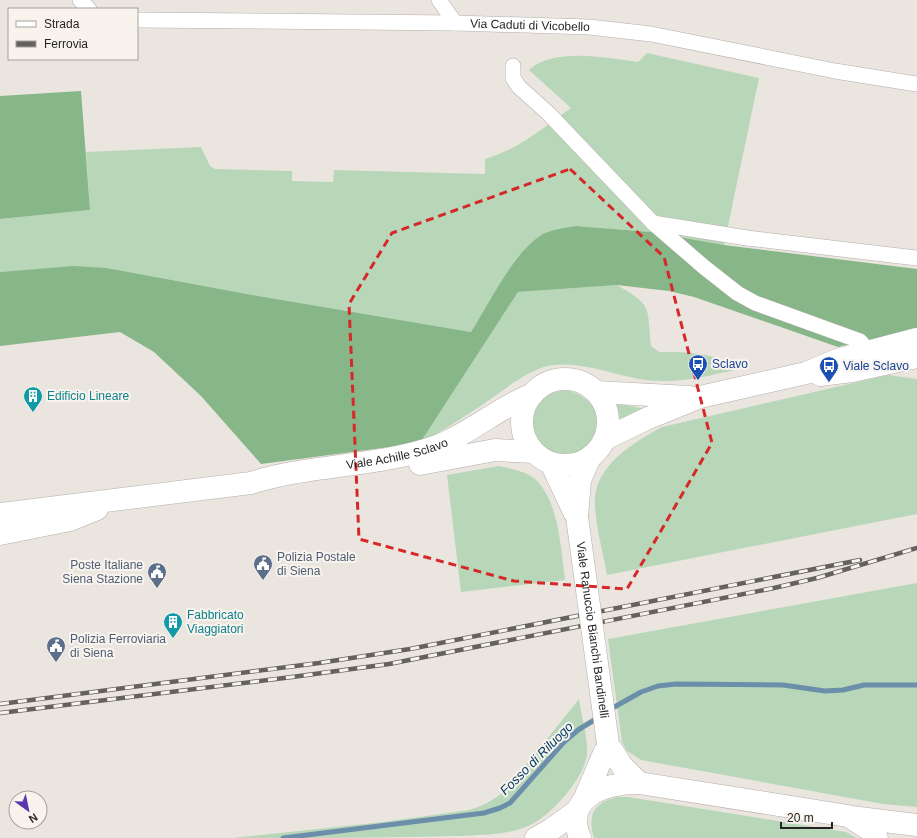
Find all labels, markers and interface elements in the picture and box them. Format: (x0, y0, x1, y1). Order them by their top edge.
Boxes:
legend (8, 8, 138, 60)
street label: Via Caduti di Vicobello (470, 16, 590, 34)
text: Strada (44, 17, 80, 31)
text: Ferrovia (44, 37, 88, 51)
bus stop icon: Sclavo (687, 353, 709, 381)
bus stop icon: Viale Sclavo (818, 355, 840, 383)
place label: Sclavo (712, 357, 748, 371)
place label: Viale Sclavo (843, 359, 909, 373)
building icon: Edificio Lineare (22, 385, 44, 413)
place label: Edificio Lineare (47, 389, 129, 403)
street label: Viale Achille Sclavo (345, 435, 450, 472)
street label: Viale Ranuccio Bianchi Bandinelli (573, 541, 611, 719)
place label: Polizia Postale di Siena (277, 550, 356, 578)
public building icon: Polizia Postale di Siena (252, 553, 274, 581)
place label: Poste Italiane Siena Stazione (62, 558, 143, 586)
public building icon: Poste Italiane Siena Stazione (146, 561, 168, 589)
place label: Fabbricato Viaggiatori (187, 608, 244, 636)
building icon: Fabbricato Viaggiatori (162, 611, 184, 639)
place label: Polizia Ferroviaria di Siena (70, 632, 166, 660)
public building icon: Polizia Ferroviaria di Siena (45, 635, 67, 663)
water label: Fosso di Riluogo (497, 719, 576, 798)
north arrow (8, 790, 48, 830)
scale bar (781, 804, 832, 830)
text: N (27, 811, 40, 826)
text: 20 m (787, 811, 814, 825)

